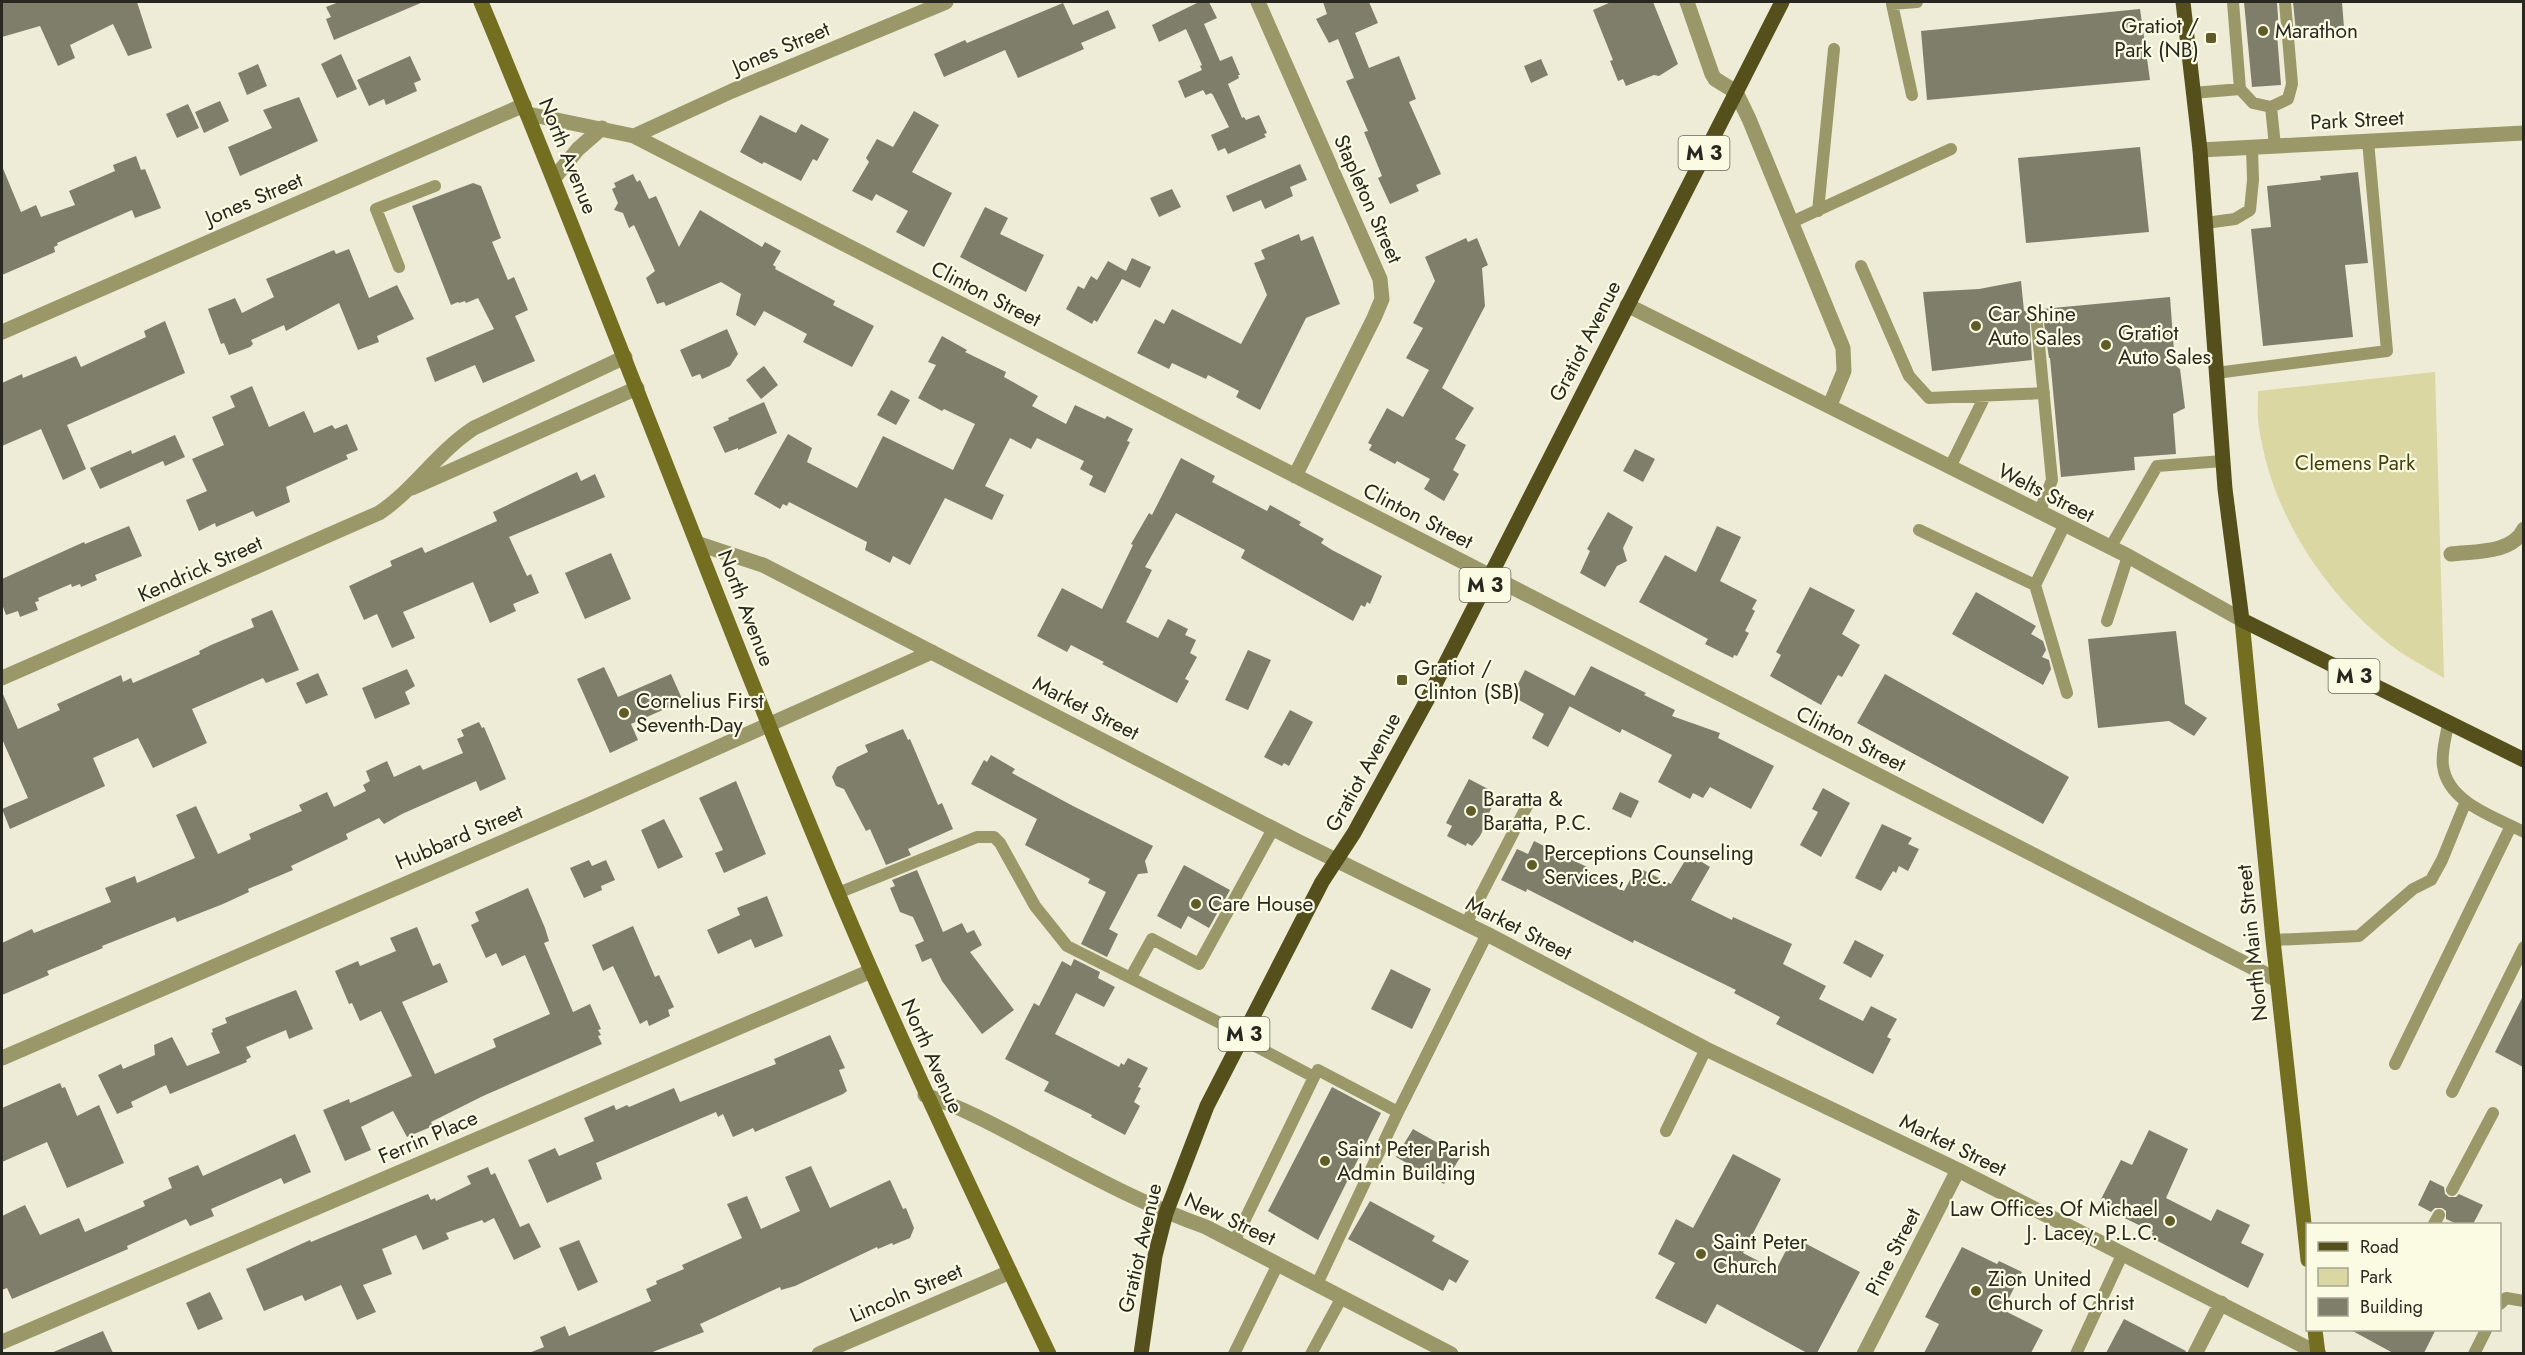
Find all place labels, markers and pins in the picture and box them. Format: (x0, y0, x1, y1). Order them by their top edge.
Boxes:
place label: Gratiot / Park (NB) (2114, 11, 2199, 65)
place label: Marathon (2275, 16, 2358, 46)
marker: Marathon (2256, 24, 2270, 38)
marker: Gratiot / Park (NB) (2204, 31, 2218, 45)
place label: Car Shine Auto Sales (1988, 299, 2081, 353)
place label: Gratiot Auto Sales (2118, 318, 2211, 372)
marker: Car Shine Auto Sales (1969, 319, 1983, 333)
marker: Gratiot Auto Sales (2099, 338, 2113, 352)
place label: Gratiot / Clinton (SB) (1414, 653, 1520, 707)
marker: Gratiot / Clinton (SB) (1395, 673, 1409, 687)
place label: Cornelius First Seventh-Day (636, 686, 764, 740)
marker: Cornelius First Seventh-Day (617, 706, 631, 720)
place label: Baratta & Baratta, P.C. (1483, 784, 1592, 838)
marker: Baratta & Baratta, P.C. (1464, 804, 1478, 818)
place label: Perceptions Counseling Services, P.C. (1544, 838, 1754, 892)
marker: Perceptions Counseling Services, P.C. (1525, 858, 1539, 872)
place label: Care House (1208, 889, 1313, 919)
marker: Care House (1189, 897, 1203, 911)
place label: Saint Peter Parish Admin Building (1337, 1134, 1491, 1188)
marker: Saint Peter Parish Admin Building (1318, 1154, 1332, 1168)
place label: Law Offices Of Michael J. Lacey, P.L.C. (1950, 1194, 2158, 1248)
marker: Law Offices Of Michael J. Lacey, P.L.C. (2163, 1214, 2177, 1228)
place label: Saint Peter Church (1713, 1227, 1808, 1281)
marker: Saint Peter Church (1694, 1247, 1708, 1261)
place label: Zion United Church of Christ (1988, 1264, 2134, 1318)
marker: Zion United Church of Christ (1969, 1284, 1983, 1298)

